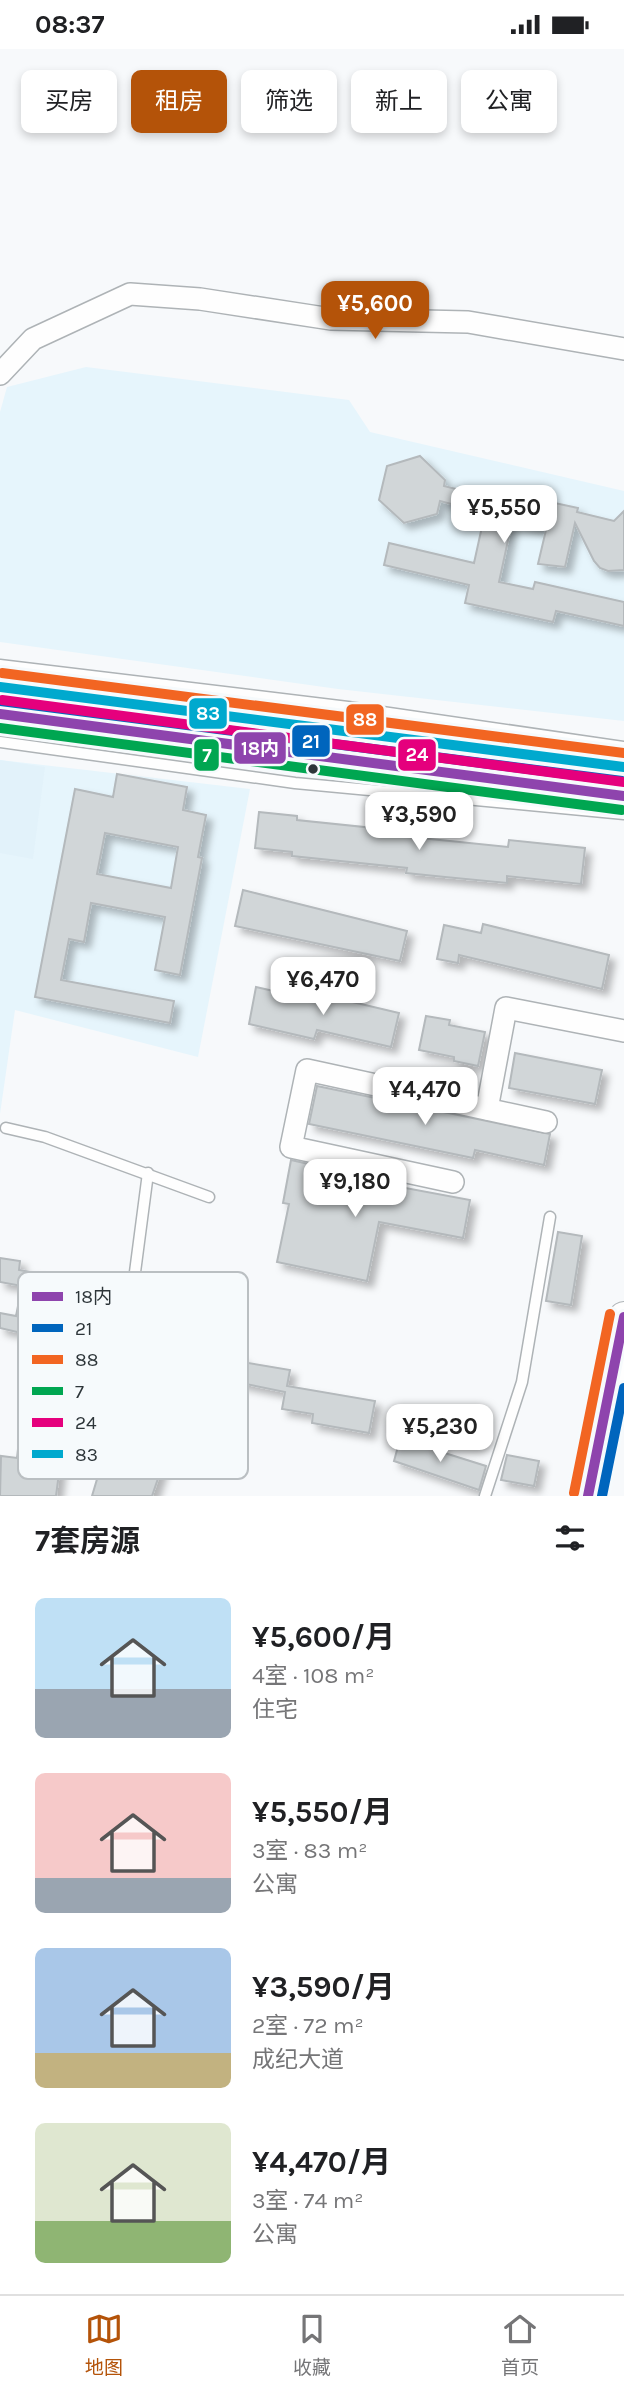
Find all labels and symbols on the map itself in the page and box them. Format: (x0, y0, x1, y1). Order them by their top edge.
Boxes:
pin: ¥5,600 (318, 281, 432, 341)
pin: ¥5,550 (447, 485, 561, 545)
line badge: 83 (188, 697, 228, 730)
text: 83 (196, 703, 220, 725)
line badge: 88 (345, 703, 385, 736)
text: 88 (353, 709, 377, 731)
line badge: 21 (291, 724, 331, 758)
line badge: 18内 (233, 731, 287, 765)
text: 21 (302, 731, 320, 753)
line badge: 7 (193, 738, 220, 772)
text: 18内 (241, 738, 279, 760)
line badge: 24 (397, 738, 437, 772)
text: 24 (406, 744, 429, 766)
text: 7 (202, 745, 212, 767)
unlabelled marker (306, 762, 320, 776)
pin: ¥3,590 (362, 793, 476, 852)
pin: ¥6,470 (266, 957, 380, 1017)
pin: ¥4,470 (368, 1067, 482, 1127)
pin: ¥9,180 (298, 1159, 412, 1219)
legend (18, 1272, 248, 1479)
text: 18内 (75, 1286, 112, 1308)
text: 21 (75, 1318, 92, 1340)
text: 88 (75, 1349, 98, 1371)
text: 7 (75, 1381, 84, 1403)
pin: ¥5,230 (383, 1405, 497, 1464)
text: 24 (75, 1412, 97, 1434)
text: 83 (75, 1444, 98, 1466)

